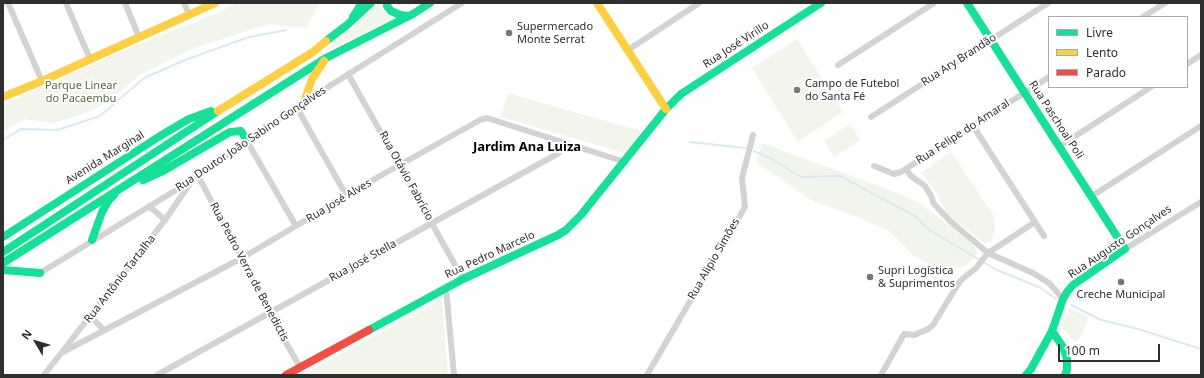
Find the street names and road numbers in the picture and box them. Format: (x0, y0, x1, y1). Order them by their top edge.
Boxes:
street label: Rua José Virillo (701, 19, 771, 71)
street label: Rua Ary Brandão (919, 31, 999, 89)
street label: Rua Paschoal Poli (1026, 79, 1086, 161)
street label: Rua Doutor João Sabino Gonçalves (173, 84, 329, 194)
street label: Rua Felipe do Amaral (914, 97, 1012, 167)
street label: Avenida Marginal (63, 128, 147, 188)
street label: Rua Otávio Fabrício (376, 129, 436, 223)
street label: Rua José Alves (304, 176, 374, 226)
street label: Rua Pedro Verra de Benedictis (207, 200, 291, 344)
street label: Rua Augusto Gonçalves (1066, 203, 1174, 281)
street label: Rua Alipio Simões (685, 216, 743, 302)
street label: Rua Pedro Marcelo (443, 228, 537, 282)
street label: Rua Antônio Tartalha (81, 232, 159, 326)
street label: Rua José Stella (327, 237, 399, 285)

